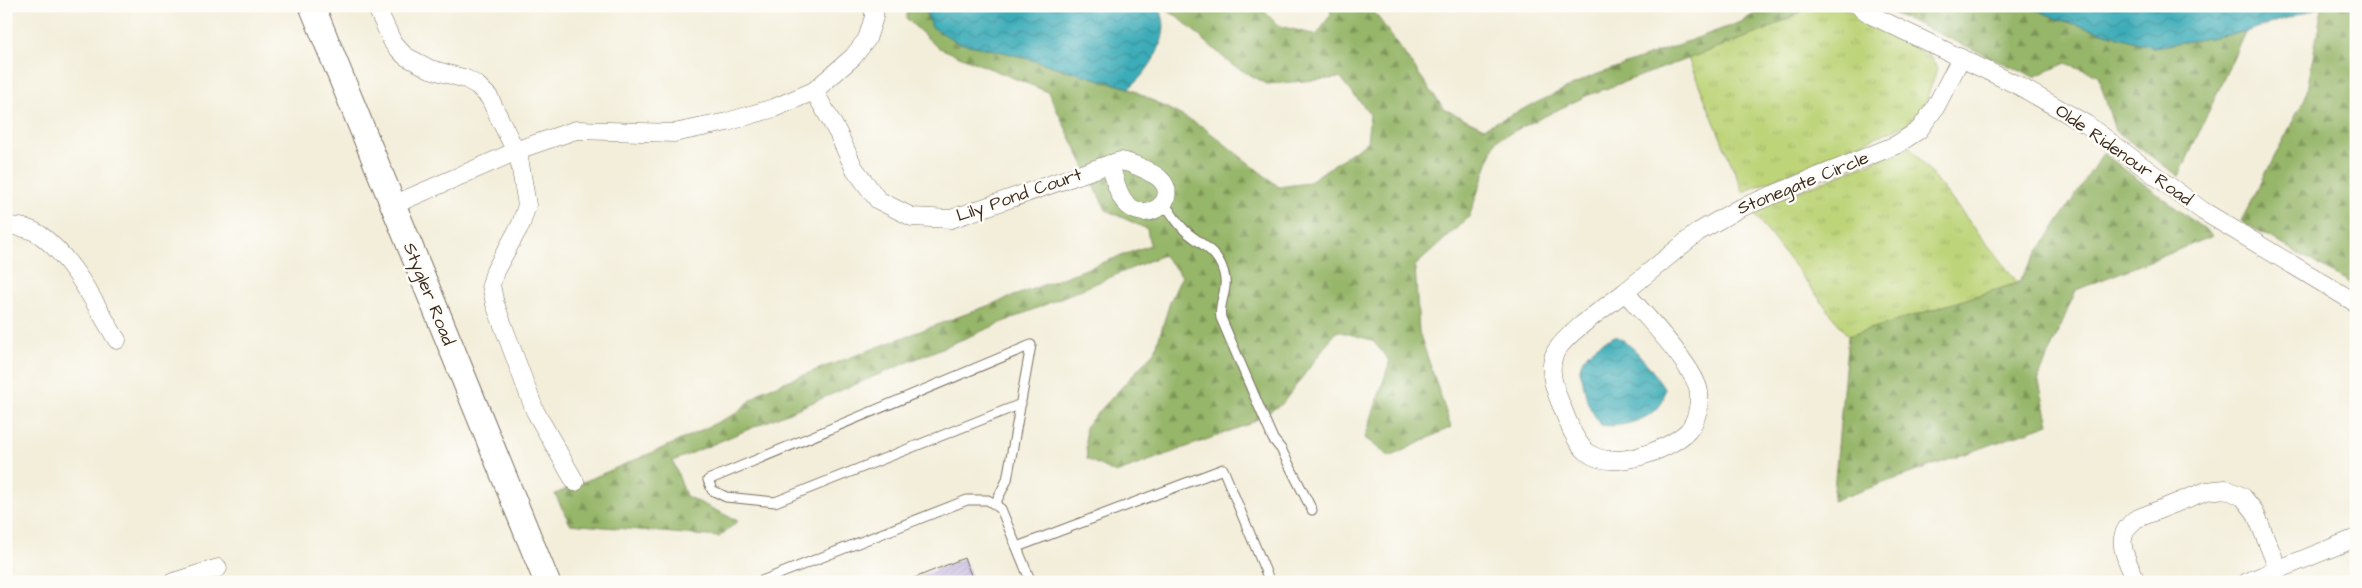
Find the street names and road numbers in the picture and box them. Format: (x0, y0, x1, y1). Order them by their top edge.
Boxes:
street label: Olde Ridenour Road (2050, 98, 2198, 212)
street label: Stonegate Circle (1734, 145, 1873, 222)
street label: Lily Pond Court (953, 162, 1086, 229)
street label: Stygler Road (396, 239, 461, 350)

